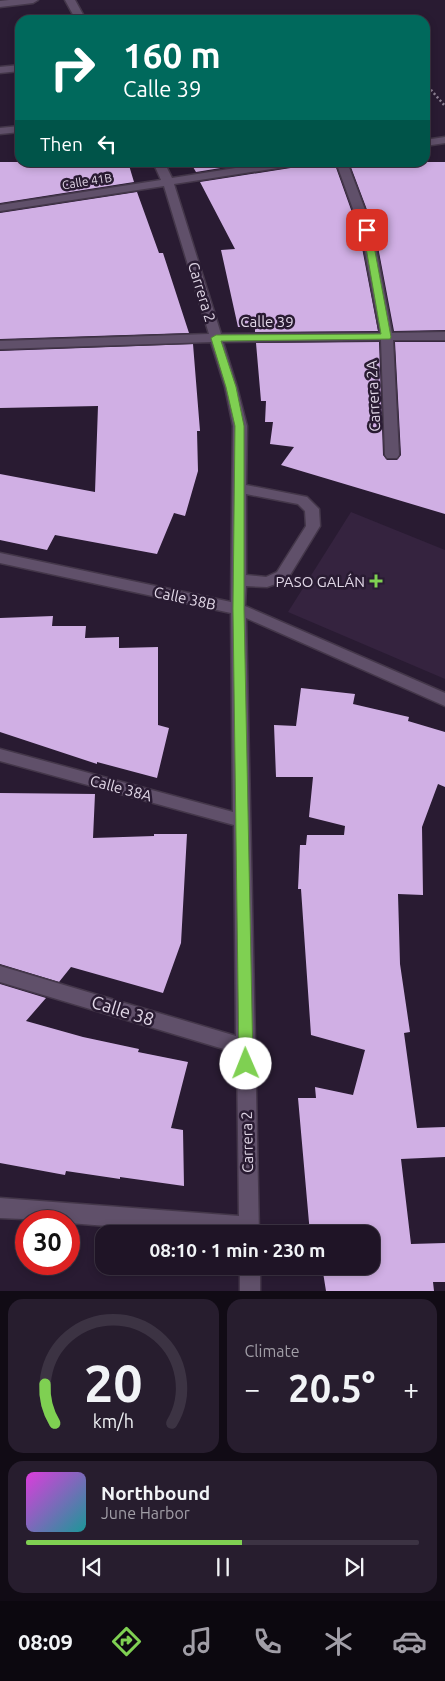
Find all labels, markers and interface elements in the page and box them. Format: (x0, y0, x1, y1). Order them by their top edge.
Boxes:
icon: right (40, 35, 105, 100)
text: 160 m (123, 35, 221, 75)
text: Calle 39 (123, 76, 201, 101)
icon: left (93, 130, 121, 158)
text: Then (40, 133, 83, 155)
street label: Calle 41B (61, 171, 113, 191)
pin (346, 209, 388, 251)
icon: arrive (353, 216, 381, 244)
street label: Carrera 2 (185, 260, 219, 324)
street label: Calle 39 (240, 313, 294, 330)
street label: Carrera 2A (363, 360, 383, 432)
place label: PASO GALÁN (276, 573, 365, 590)
marker: PASO GALÁN (369, 574, 383, 588)
street label: Calle 38B (152, 583, 218, 613)
street label: Calle 38A (88, 772, 154, 804)
street label: Calle 38 (89, 991, 157, 1029)
position arrow (219, 1037, 271, 1089)
street label: Carrera 2 (238, 1111, 256, 1173)
speed limit sign: 30 (15, 1210, 80, 1275)
text: 08:10 · 1 min · 230 m (150, 1239, 325, 1261)
text: Climate (245, 1342, 300, 1360)
text: 20 (84, 1354, 143, 1412)
text: 20.5° (288, 1367, 375, 1409)
text: − (245, 1373, 260, 1404)
text: + (403, 1373, 419, 1404)
text: km/h (93, 1411, 134, 1431)
text: Northbound (101, 1482, 210, 1504)
text: June Harbor (101, 1504, 190, 1522)
icon: previous (78, 1553, 106, 1581)
icon: pause (209, 1553, 237, 1581)
icon: next (340, 1553, 368, 1581)
icon: directions (109, 1624, 144, 1659)
icon: music (180, 1624, 215, 1659)
icon: phone (250, 1624, 285, 1659)
icon: climate (321, 1624, 356, 1659)
icon: car (392, 1624, 427, 1659)
text: 08:09 (18, 1629, 73, 1654)

